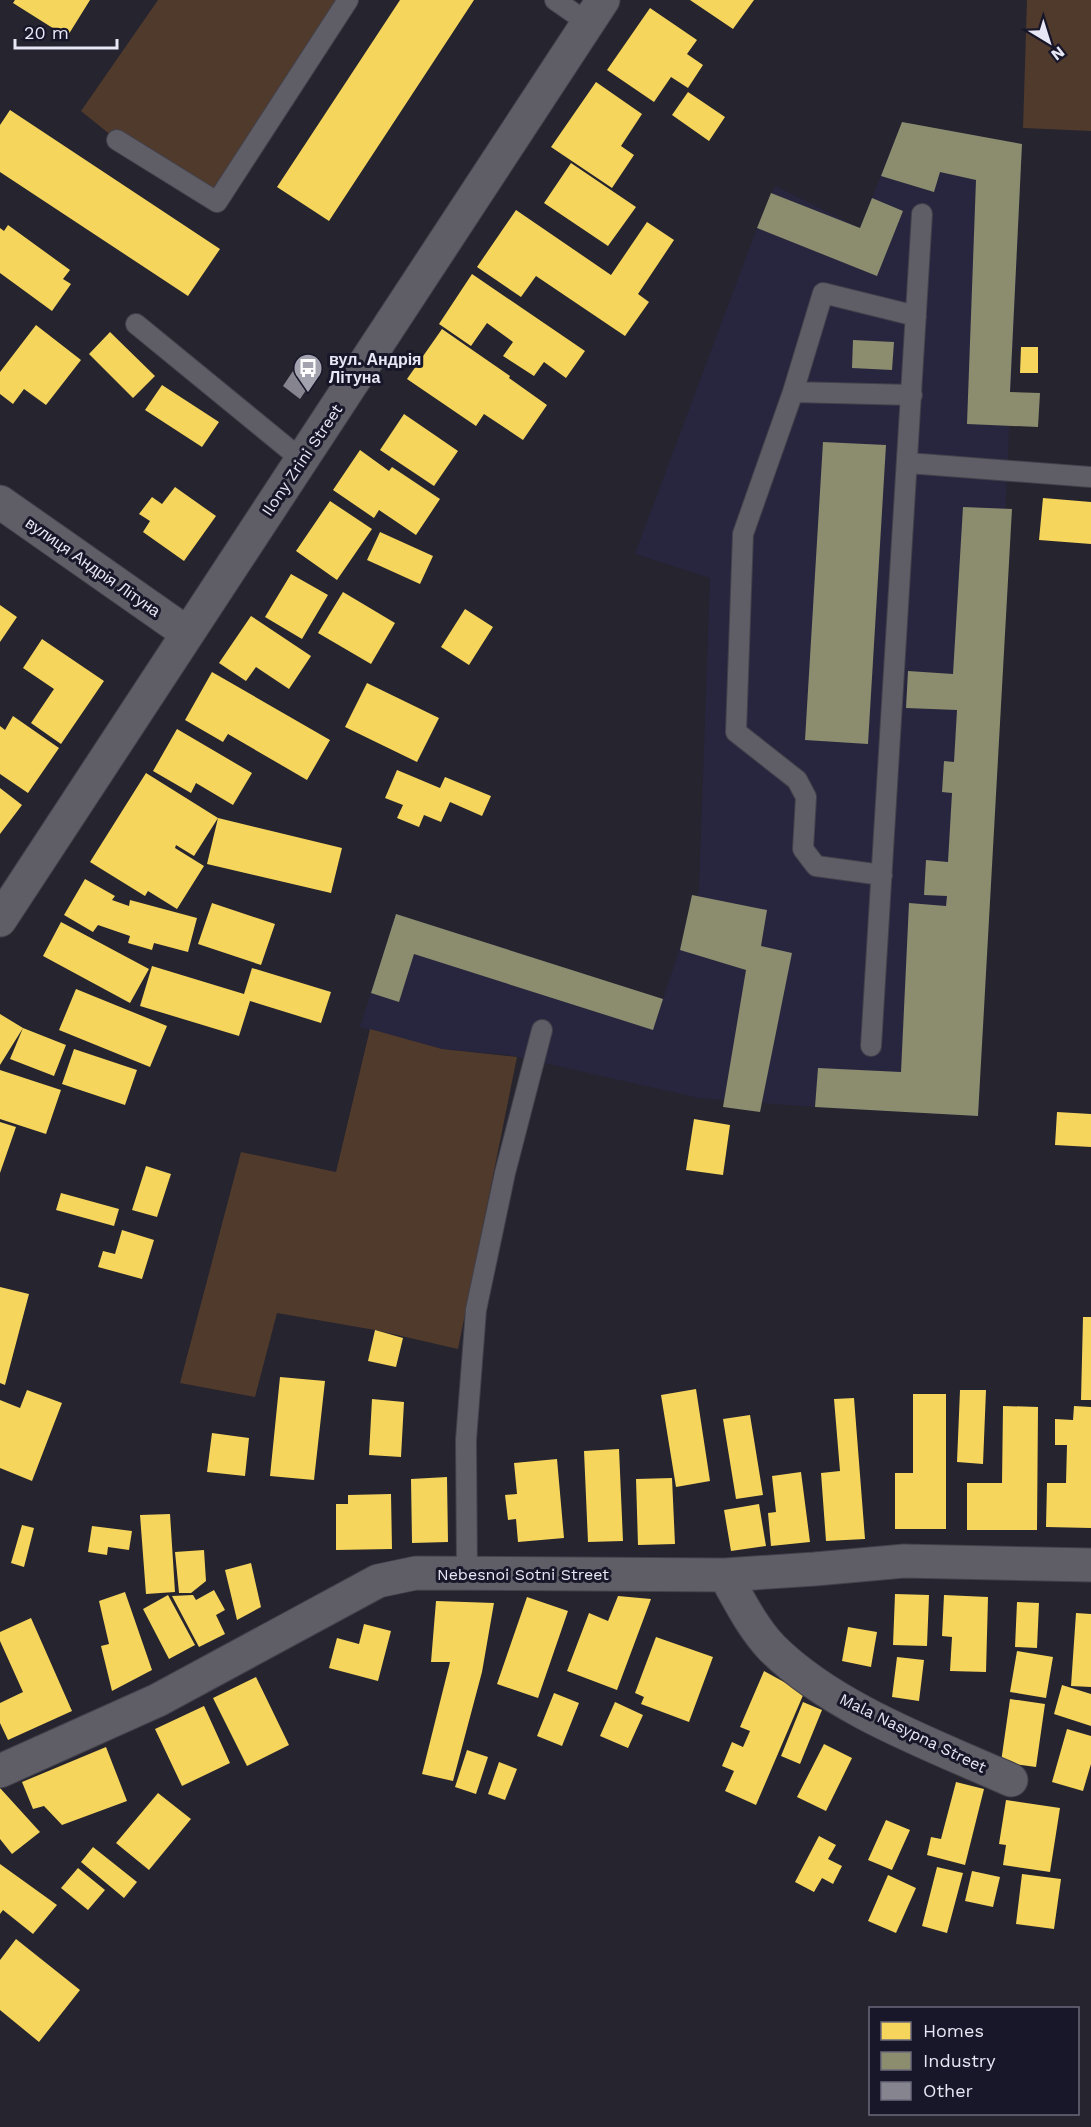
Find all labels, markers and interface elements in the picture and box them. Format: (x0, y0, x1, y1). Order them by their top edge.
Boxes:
scale bar (15, 12, 117, 50)
north arrow (1019, 12, 1079, 72)
text: 20 m (24, 22, 69, 43)
text: N (1047, 42, 1068, 65)
place label: вул. Андрія Літуна (329, 350, 421, 387)
bus stop icon: вул. Андрія Літуна (292, 352, 324, 394)
street label: Ilony Zrini Street (258, 400, 347, 519)
street label: вулиця Андрія Літуна (22, 513, 164, 621)
street label: Nebesnoi Sotni Street (437, 1565, 609, 1584)
street label: Mala Nasypna Street (837, 1689, 990, 1777)
legend (869, 2007, 1079, 2115)
text: Homes (923, 2020, 984, 2041)
text: Industry (923, 2050, 996, 2071)
text: Other (923, 2080, 973, 2101)

